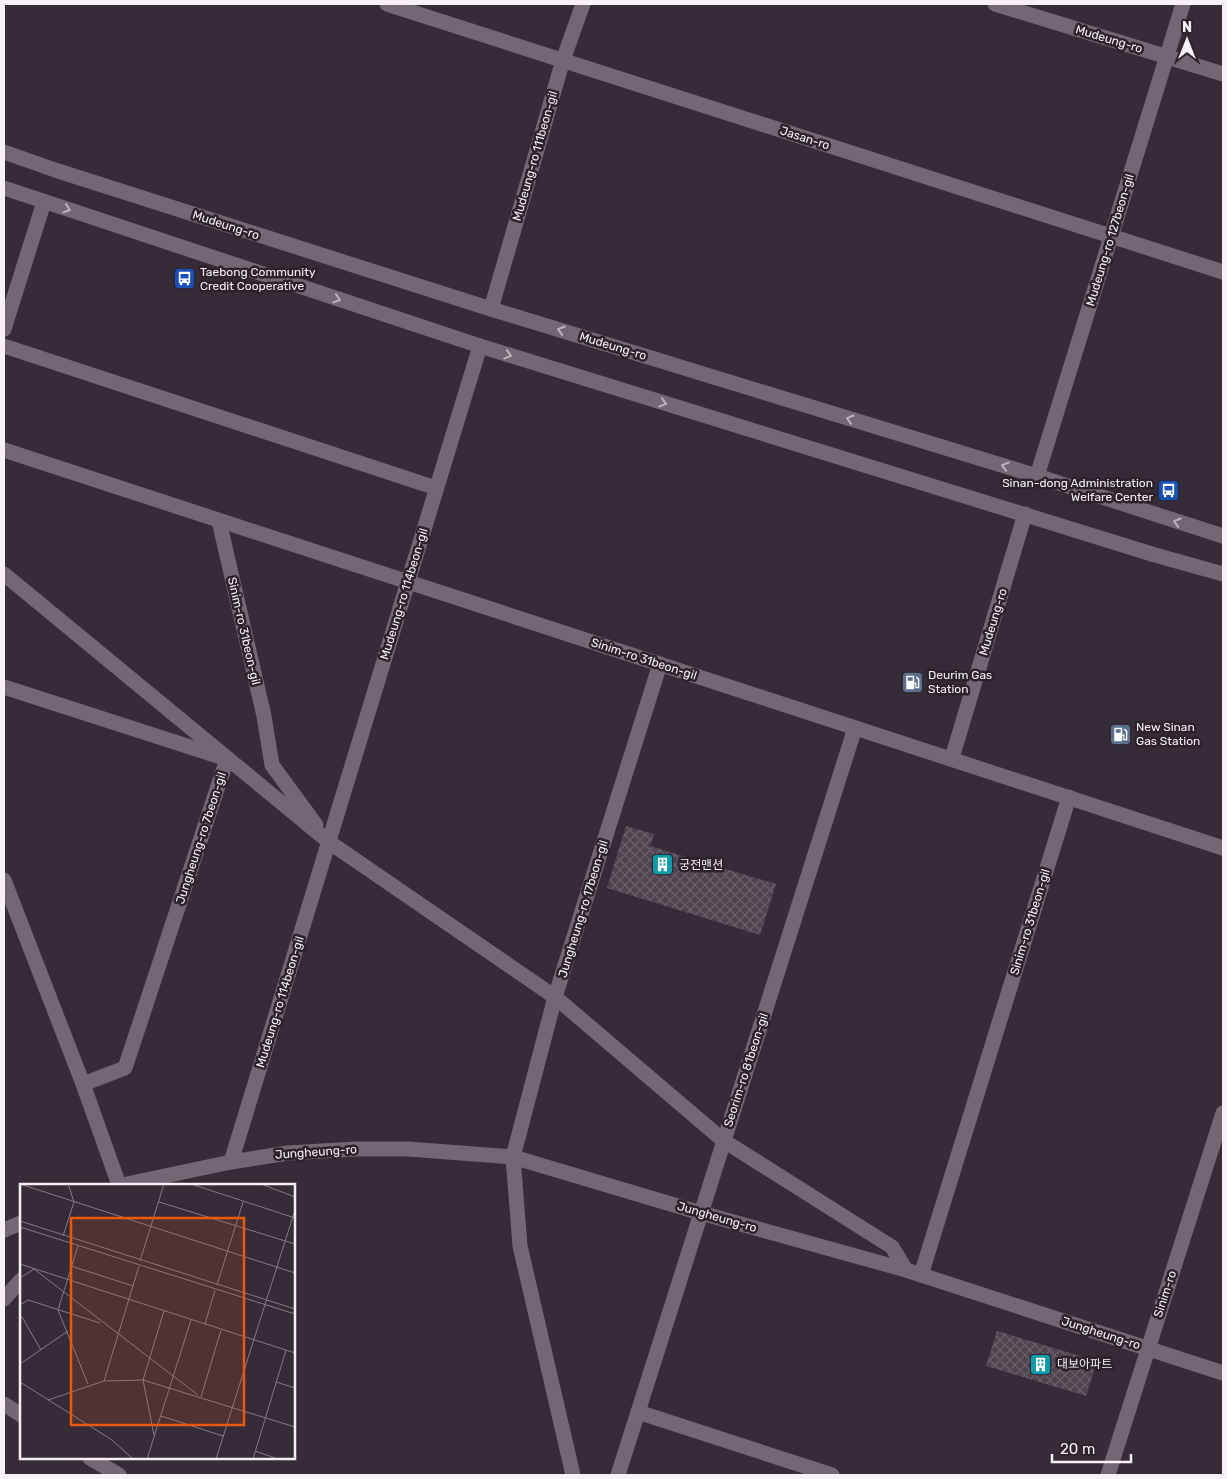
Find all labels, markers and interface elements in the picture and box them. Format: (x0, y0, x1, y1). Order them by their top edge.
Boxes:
north arrow (1162, 15, 1212, 65)
text: N (1182, 19, 1192, 36)
street label: Mudeung-ro (1074, 22, 1144, 56)
street label: Mudeung-ro 111beon-gil (510, 89, 560, 223)
street label: Jasan-ro (778, 123, 832, 153)
street label: Mudeung-ro 127beon-gil (1083, 172, 1137, 308)
one-way arrow (62, 203, 70, 213)
street label: Mudeung-ro (191, 208, 261, 242)
place label: Taebong Community Credit Cooperative (200, 265, 316, 293)
bus stop icon: Taebong Community Credit Cooperative (172, 267, 196, 291)
one-way arrow (332, 293, 341, 303)
one-way arrow (557, 326, 565, 336)
street label: Mudeung-ro (578, 329, 648, 363)
one-way arrow (503, 349, 512, 359)
one-way arrow (659, 397, 667, 407)
one-way arrow (846, 414, 855, 424)
one-way arrow (1002, 461, 1010, 471)
place label: Sinan-dong Administration Welfare Center (1002, 476, 1153, 504)
bus stop icon: Sinan-dong Administration Welfare Center (1157, 478, 1181, 502)
one-way arrow (1173, 517, 1181, 527)
street label: Mudeung-ro 114beon-gil (377, 526, 431, 662)
street label: Sinim-ro 31beon-gil (225, 576, 263, 686)
street label: Mudeung-ro (976, 587, 1010, 657)
street label: Sinim-ro 31beon-gil (589, 635, 699, 683)
place label: Deurim Gas Station (928, 668, 992, 696)
fuel station icon: Deurim Gas Station (900, 670, 924, 694)
place label: New Sinan Gas Station (1136, 720, 1200, 748)
fuel station icon: New Sinan Gas Station (1108, 722, 1132, 746)
street label: Jungheung-ro 7beon-gil (173, 770, 229, 906)
street label: Jungheung-ro 17beon-gil (555, 838, 611, 979)
building icon: 궁전맨션 (651, 853, 675, 877)
place label: 궁전맨션 (679, 858, 723, 872)
street label: Sinim-ro 31beon-gil (1007, 867, 1053, 977)
street label: Mudeung-ro 114beon-gil (253, 934, 307, 1070)
street label: Seorim-ro 81beon-gil (721, 1011, 771, 1129)
street label: Jungheung-ro (275, 1142, 358, 1162)
inset map (20, 1184, 295, 1459)
street label: Jungheung-ro (676, 1199, 758, 1235)
street label: Sinim-ro (1151, 1269, 1179, 1319)
street label: Jungheung-ro (1060, 1314, 1142, 1352)
building icon: 대보아파트 (1029, 1352, 1053, 1376)
place label: 대보아파트 (1057, 1357, 1112, 1371)
scale bar (1052, 1432, 1131, 1464)
text: 20 m (1060, 1440, 1095, 1458)

